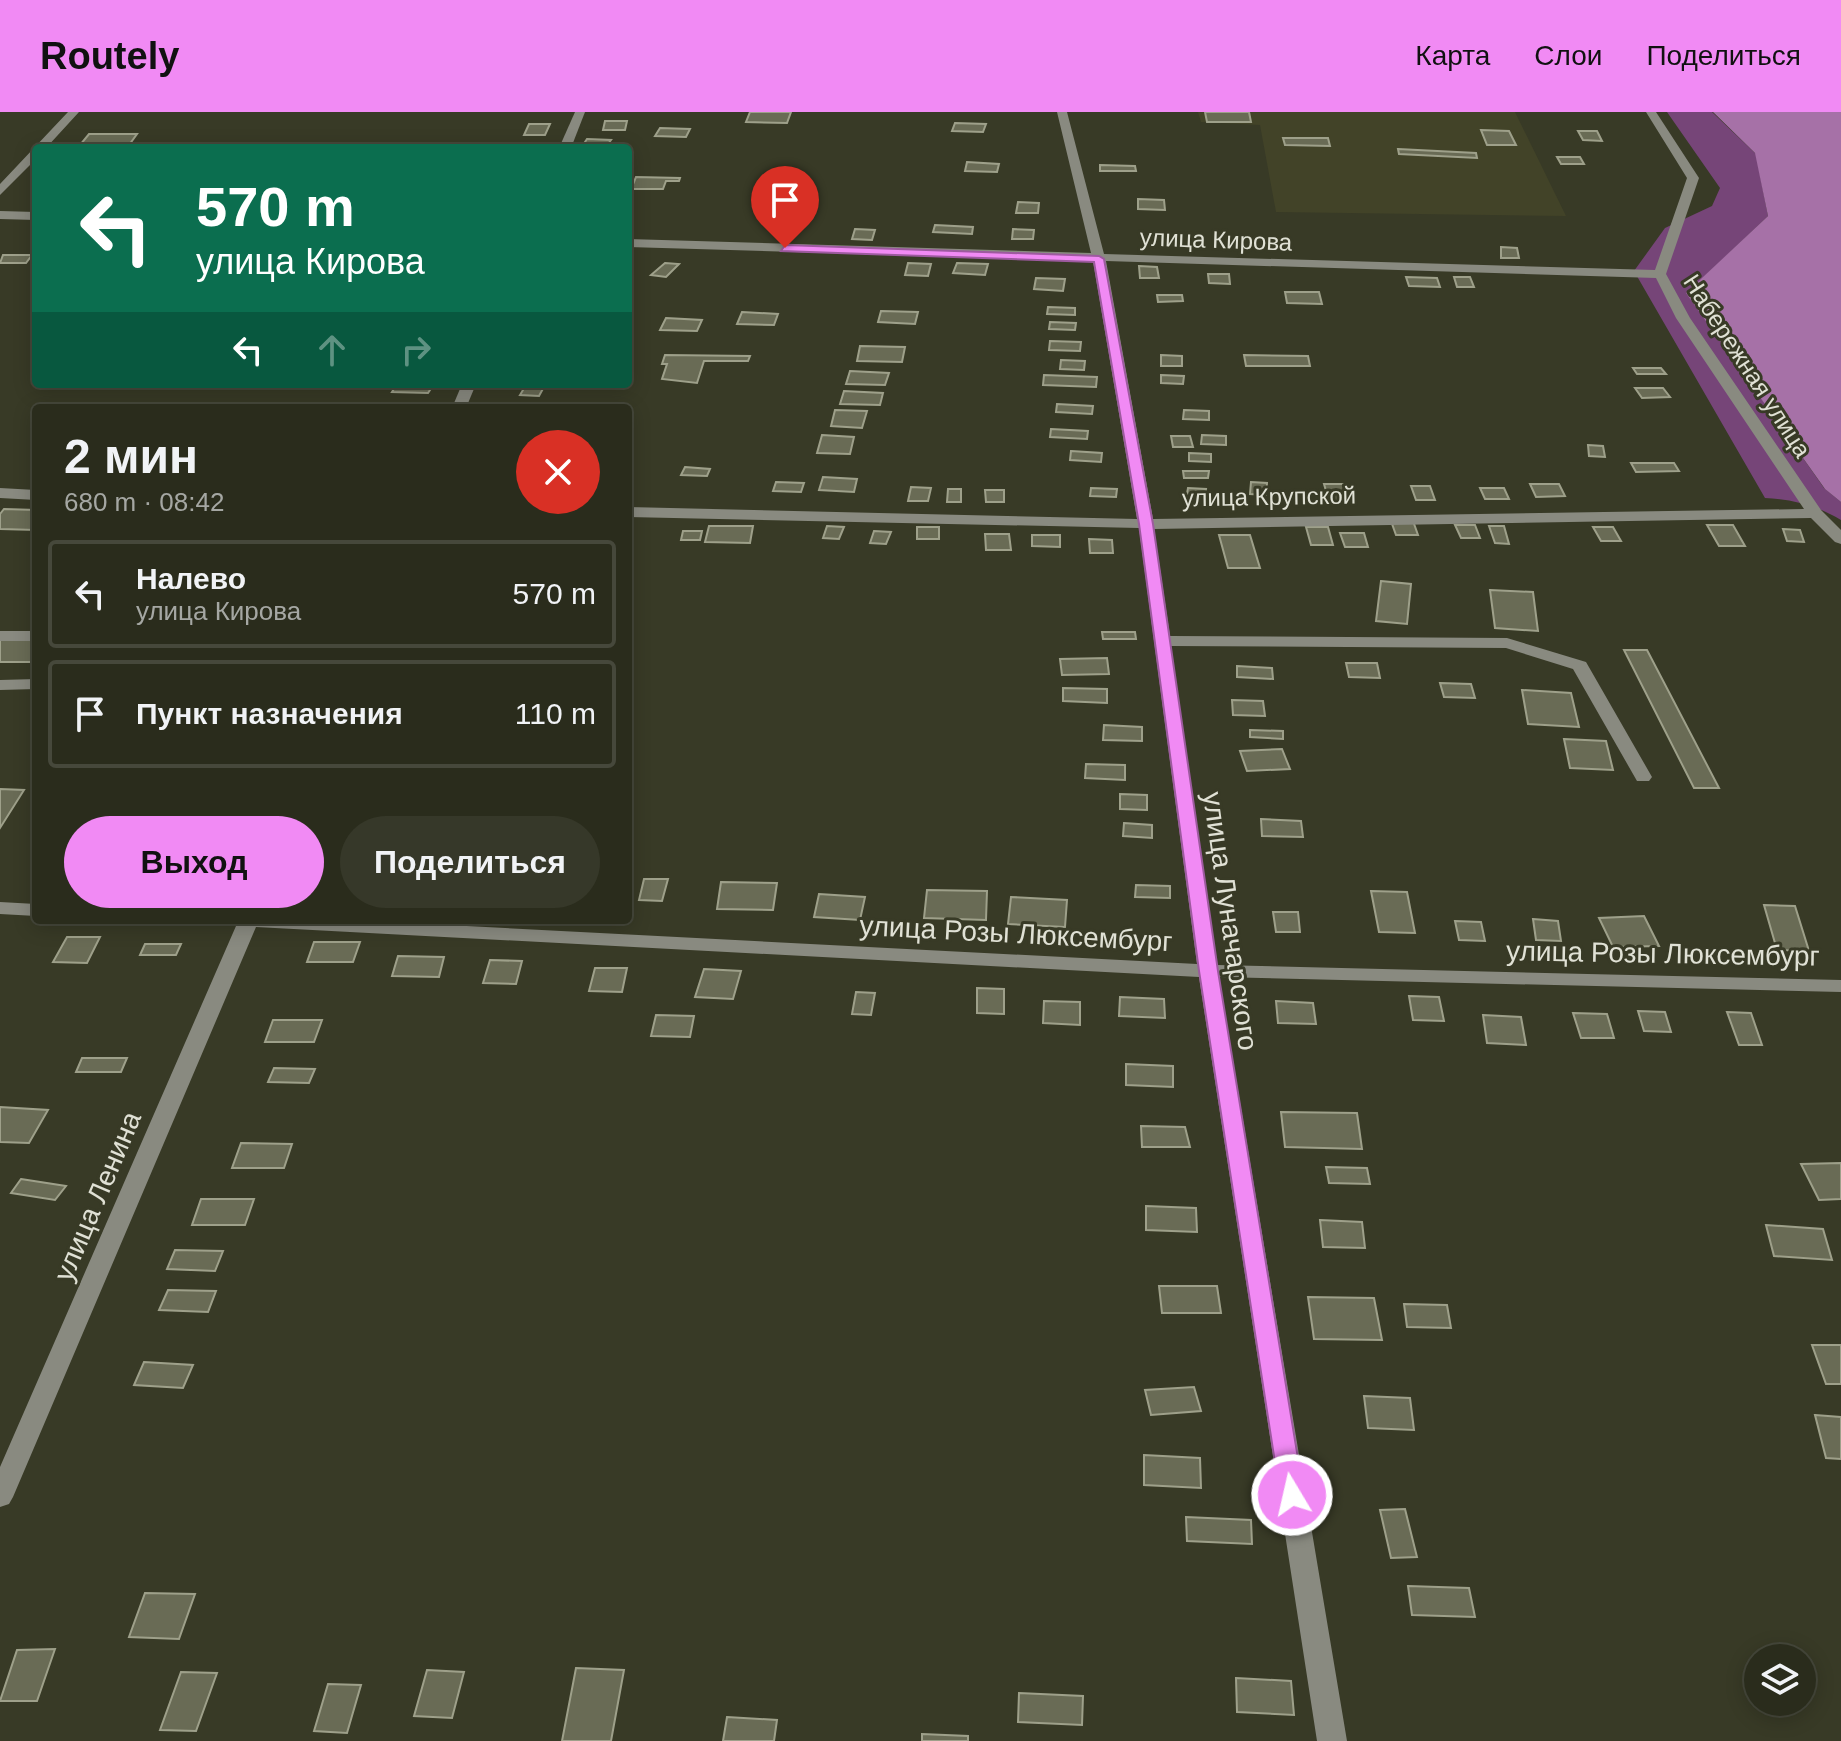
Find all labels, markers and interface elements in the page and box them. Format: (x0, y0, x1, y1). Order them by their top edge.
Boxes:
text: Routely (40, 35, 179, 77)
text: Карта (1415, 40, 1490, 71)
text: Слои (1534, 40, 1602, 71)
text: Поделиться (1646, 40, 1801, 71)
pin (751, 166, 819, 248)
text: 570 m (196, 175, 355, 238)
icon: left (64, 176, 168, 280)
icon: arrive (763, 178, 807, 222)
street label: улица Кирова (1139, 223, 1293, 256)
text: улица Кирова (196, 241, 425, 282)
street label: Набережная улица (1678, 269, 1817, 463)
icon: left (226, 328, 270, 372)
icon: ahead (310, 328, 354, 372)
icon: right (394, 328, 438, 372)
text: 2 мин (64, 430, 198, 483)
button: close (516, 430, 600, 514)
street label: улица Крупской (1182, 481, 1356, 512)
text: 680 m · 08:42 (64, 487, 224, 517)
text: Налево (136, 562, 246, 595)
icon: left (68, 572, 112, 616)
text: 570 m (513, 577, 596, 610)
text: улица Кирова (136, 596, 301, 626)
icon: arrive (68, 692, 112, 736)
text: Пункт назначения (136, 697, 403, 730)
text: 110 m (515, 697, 596, 730)
street label: улица Луначарского (1197, 790, 1264, 1052)
button: Выход (64, 816, 324, 908)
button: Поделиться (340, 816, 600, 908)
street label: улица Розы Люксембург (859, 910, 1173, 957)
street label: улица Розы Люксембург (1506, 935, 1820, 972)
street label: улица Ленина (48, 1107, 147, 1285)
position arrow (1250, 1453, 1334, 1537)
map controls (1744, 1644, 1816, 1716)
button: layers (1744, 1644, 1816, 1716)

